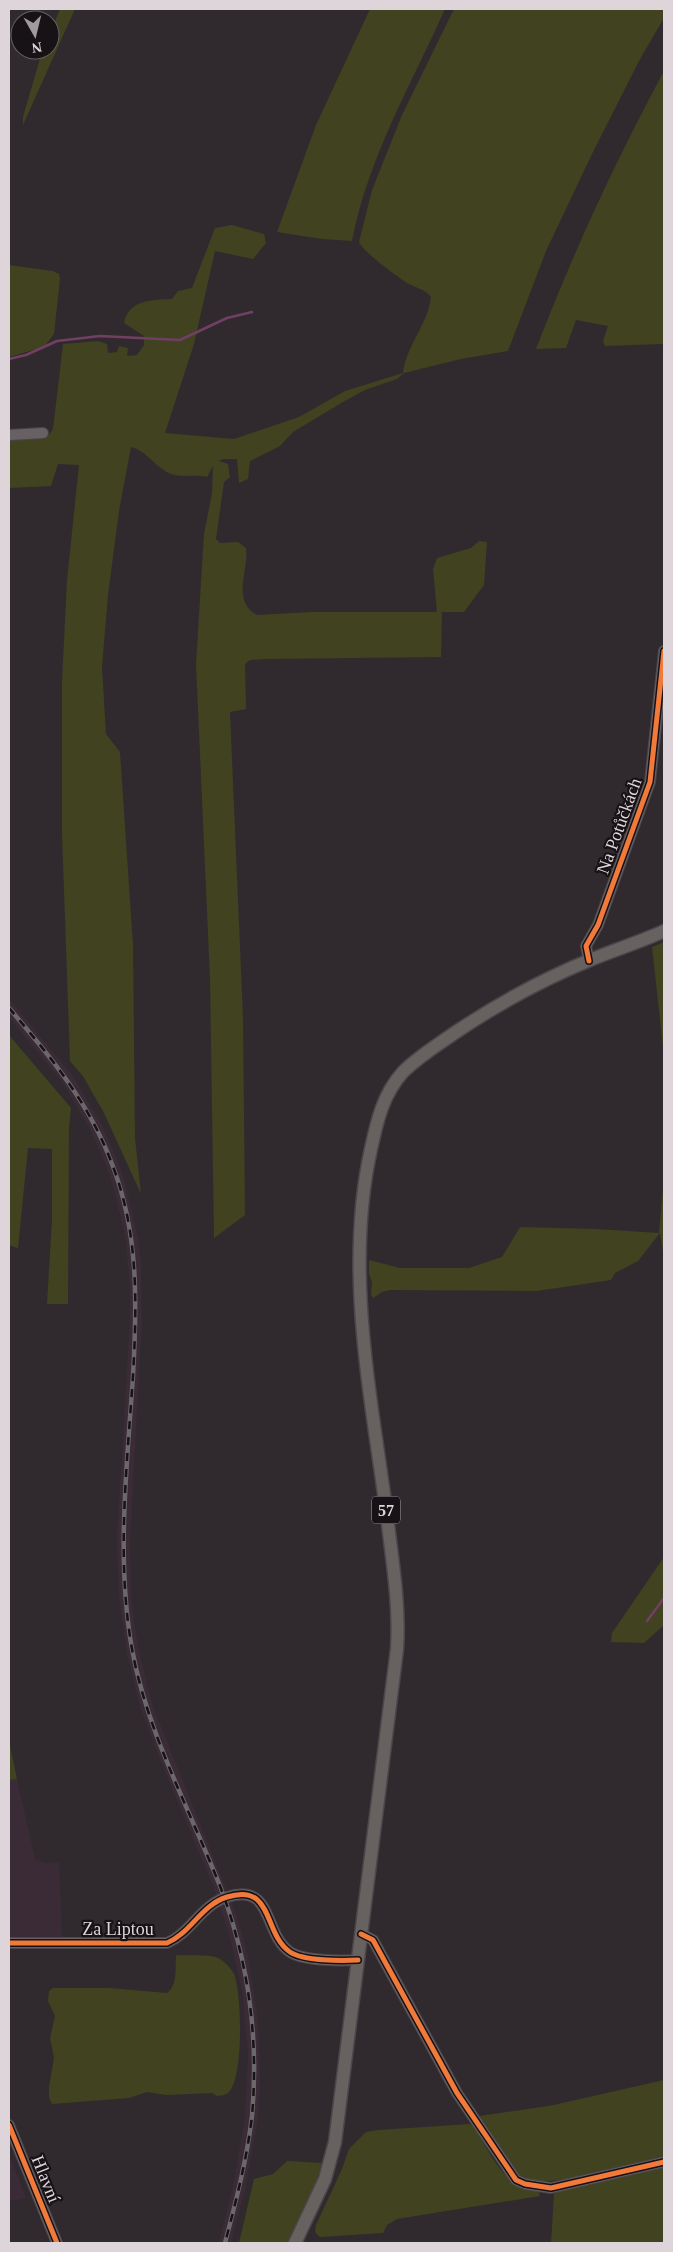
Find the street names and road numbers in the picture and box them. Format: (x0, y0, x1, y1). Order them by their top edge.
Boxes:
street label: Na Potůčkách (592, 775, 646, 877)
road number: 57 (372, 1496, 400, 1524)
street label: Za Liptou (82, 1919, 154, 1939)
street label: Hlavní (28, 2153, 64, 2205)

